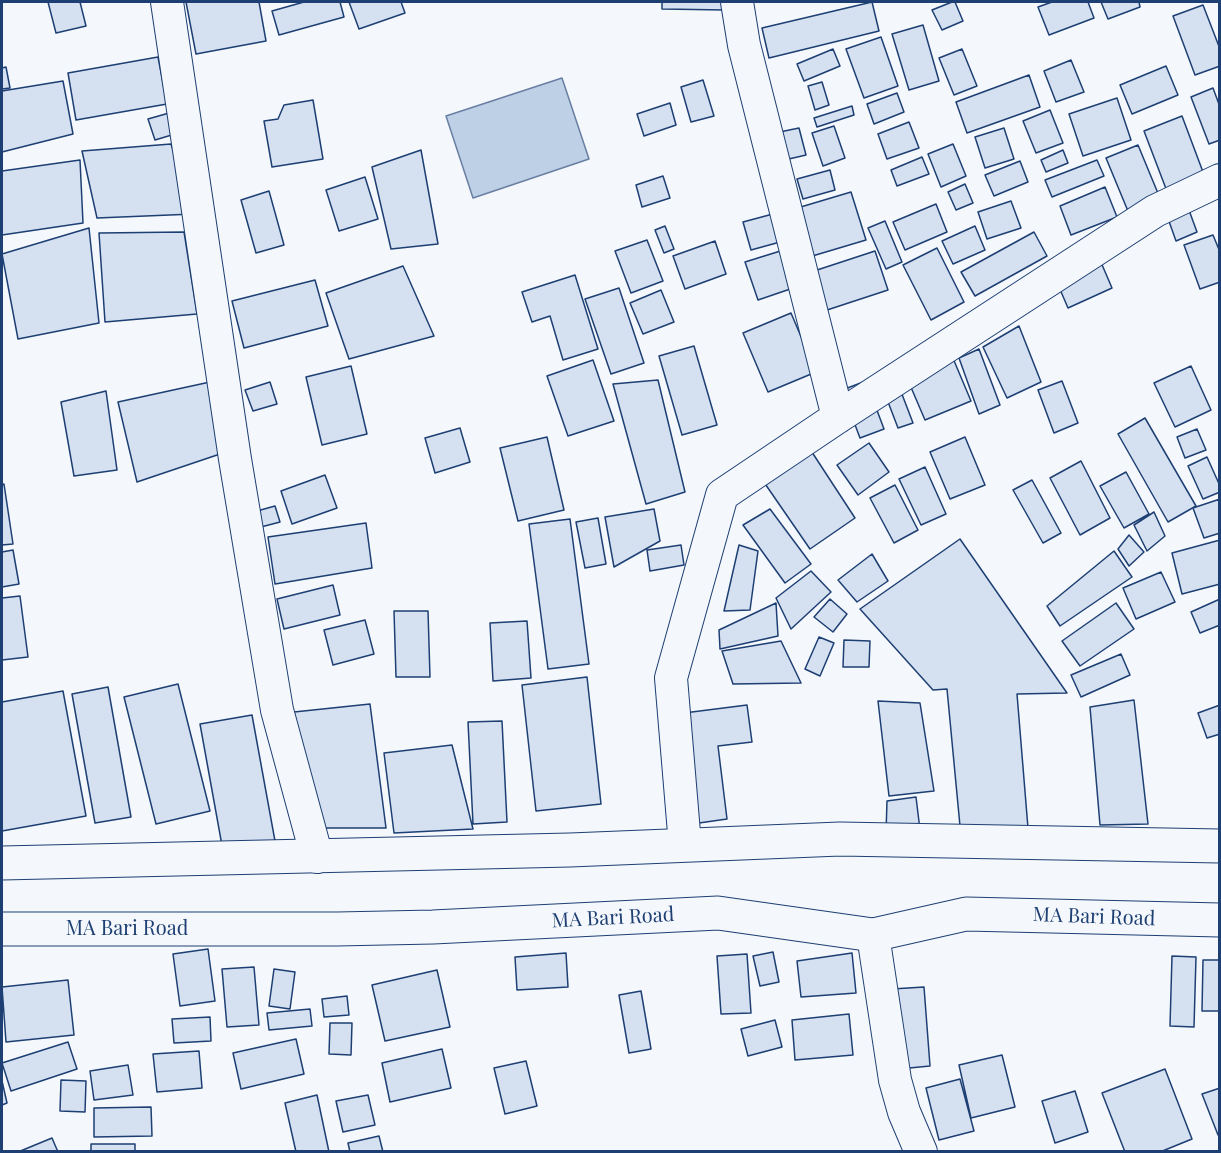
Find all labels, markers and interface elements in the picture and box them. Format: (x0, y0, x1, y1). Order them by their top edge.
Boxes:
street label: MA Bari Road (551, 903, 675, 933)
street label: MA Bari Road (1032, 903, 1156, 931)
street label: MA Bari Road (66, 917, 188, 941)

